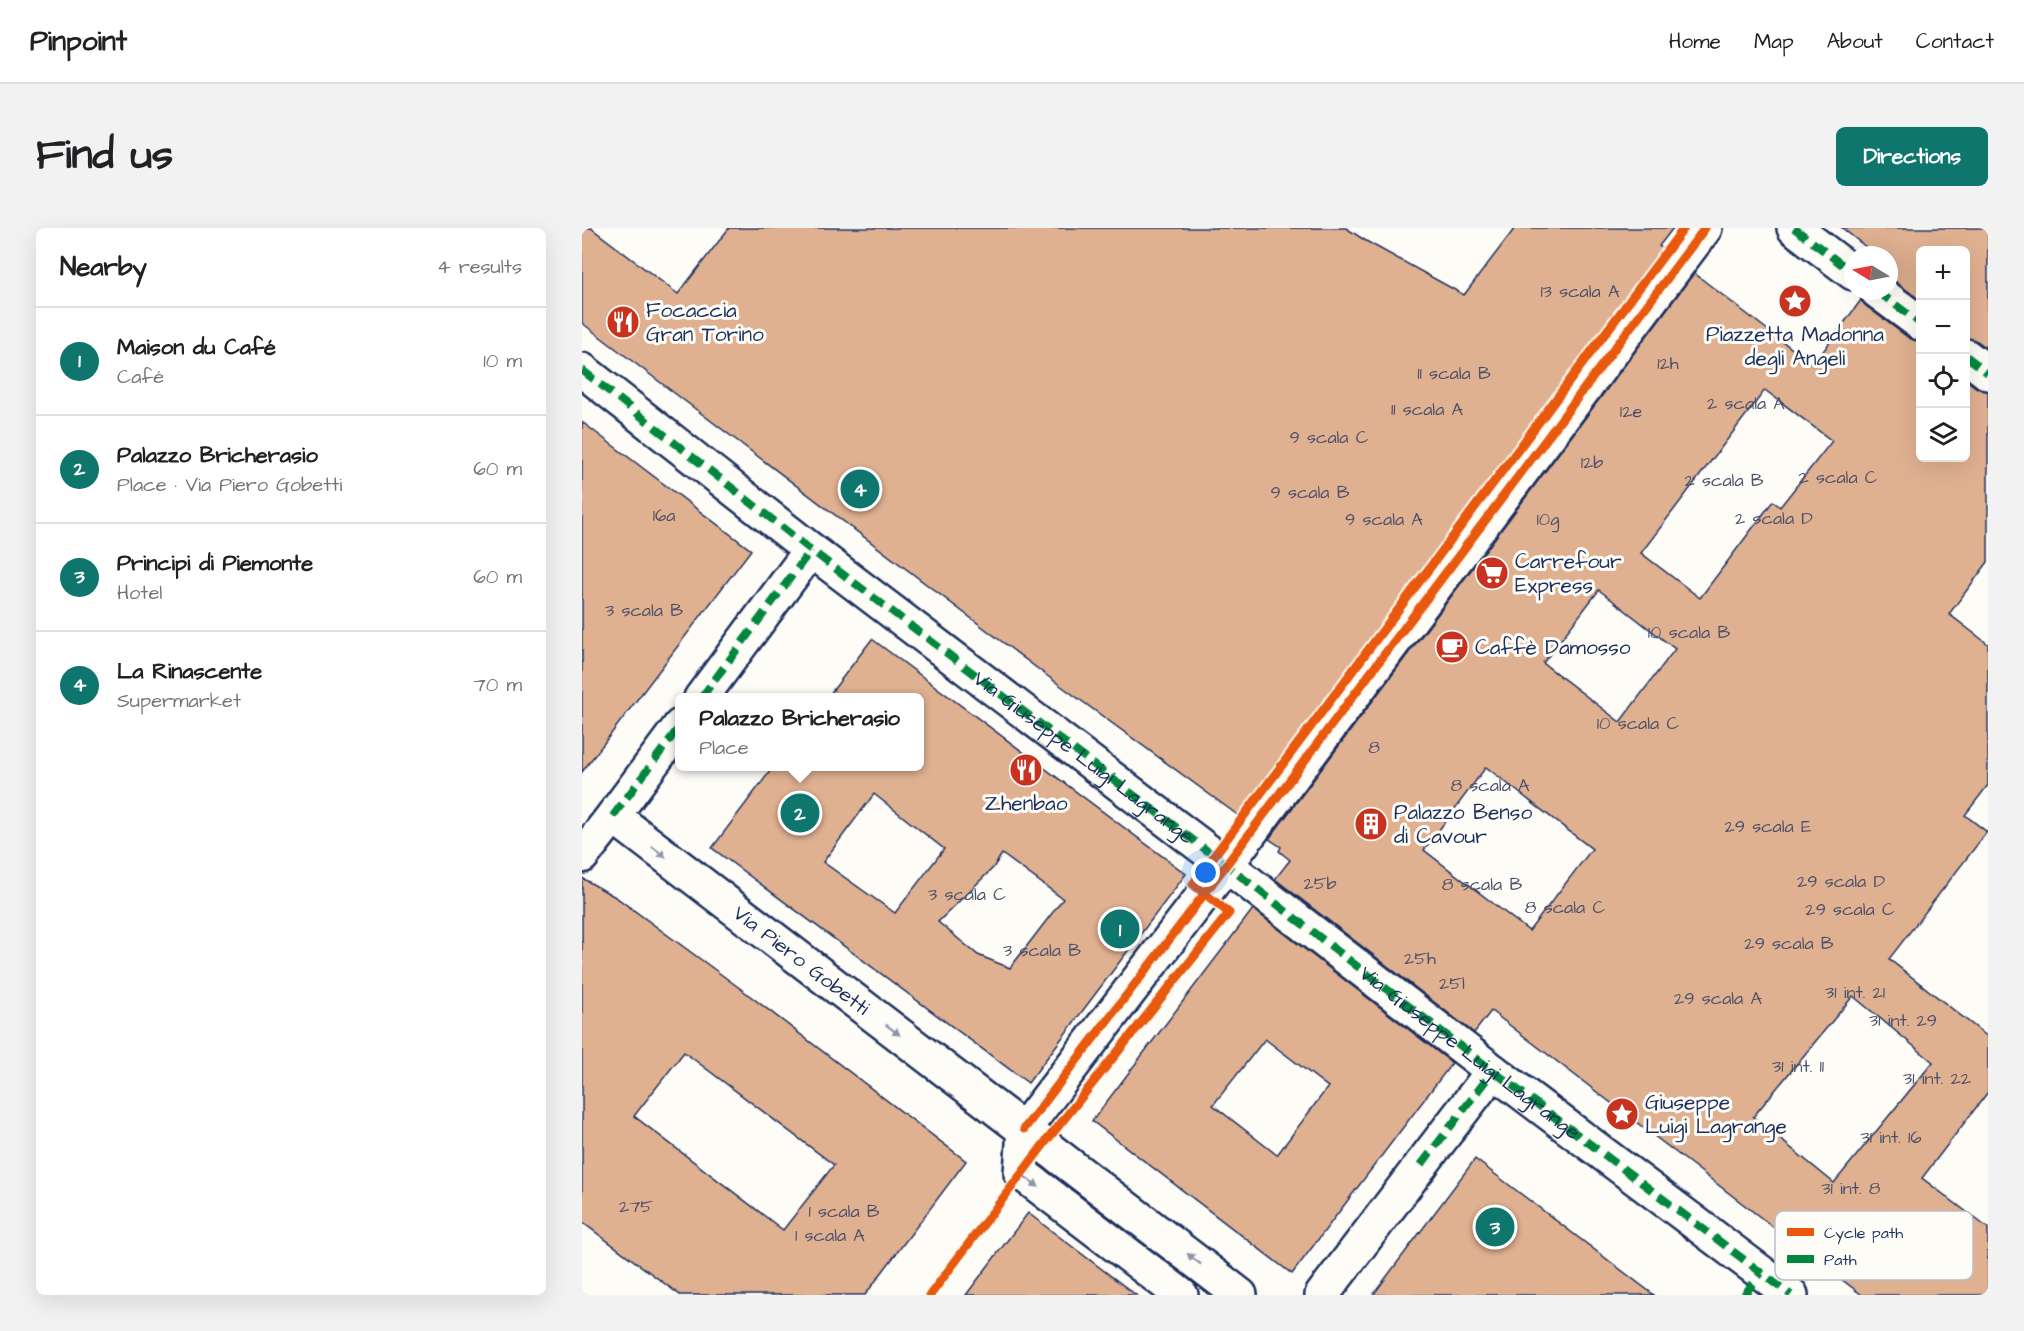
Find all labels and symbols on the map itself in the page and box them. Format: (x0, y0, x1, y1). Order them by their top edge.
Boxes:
north arrow (1844, 246, 1898, 300)
house number: 13 scala A (1541, 279, 1620, 304)
place icon: Piazzetta Madonna degli Angeli (1777, 283, 1813, 319)
place label: Focaccia Gran Torino (646, 296, 764, 349)
restaurant icon: Focaccia Gran Torino (605, 304, 641, 340)
place label: Piazzetta Madonna degli Angeli (1706, 320, 1884, 375)
house number: 12h (1657, 351, 1679, 376)
house number: 11 scala B (1417, 361, 1491, 386)
house number: 2 scala A (1707, 391, 1785, 416)
house number: 11 scala A (1391, 397, 1464, 422)
house number: 12e (1620, 399, 1642, 424)
house number: 9 scala C (1290, 425, 1369, 450)
house number: 12b (1581, 450, 1603, 475)
house number: 2 scala C (1798, 465, 1878, 490)
pin: 4 (840, 466, 880, 512)
house number: 2 scala B (1684, 468, 1764, 493)
house number: 9 scala B (1270, 480, 1350, 505)
house number: 16a (653, 503, 675, 528)
house number: 2 scala D (1735, 506, 1813, 531)
house number: 9 scala A (1345, 507, 1423, 532)
house number: 10g (1537, 507, 1559, 533)
place label: Carrefour Express (1515, 547, 1622, 601)
supermarket icon: Carrefour Express (1474, 555, 1510, 591)
house number: 3 scala B (605, 598, 683, 623)
house number: 10 scala B (1648, 620, 1730, 645)
cafe icon: Caffè Damosso (1434, 629, 1470, 665)
place label: Caffè Damosso (1475, 633, 1631, 662)
street label: Via Giuseppe Luigi Lagrange (967, 664, 1200, 851)
house number: 10 scala C (1597, 711, 1679, 736)
house number: 8 (1368, 735, 1380, 760)
restaurant icon: Zhenbao (1008, 752, 1044, 788)
house number: 8 scala A (1450, 773, 1530, 798)
place label: Zhenbao (984, 789, 1068, 818)
pin: 2 (780, 790, 820, 836)
place label: Palazzo Benso di Cavour (1394, 798, 1532, 851)
building icon: Palazzo Benso di Cavour (1353, 806, 1389, 842)
house number: 29 scala E (1724, 814, 1812, 839)
one-way arrow (652, 845, 667, 857)
your location (1191, 858, 1220, 887)
house number: 29 scala D (1797, 869, 1885, 894)
house number: 25b (1303, 871, 1337, 896)
house number: 8 scala B (1442, 872, 1522, 897)
house number: 3 scala C (928, 882, 1006, 907)
house number: 8 scala C (1525, 895, 1605, 920)
house number: 29 scala C (1805, 897, 1895, 922)
street label: Via Piero Gobetti (727, 899, 876, 1022)
pin: 1 (1100, 906, 1140, 952)
house number: 29 scala B (1744, 931, 1834, 956)
house number: 3 scala B (1003, 938, 1081, 963)
house number: 25h (1404, 946, 1436, 971)
street label: Via Giuseppe Luigi Lagrange (1353, 959, 1586, 1147)
house number: 25l (1439, 971, 1465, 996)
house number: 31 int. 21 (1825, 980, 1885, 1005)
house number: 29 scala A (1674, 986, 1762, 1011)
house number: 31 int. 29 (1869, 1008, 1937, 1033)
one-way arrow (884, 1024, 900, 1036)
house number: 31 int. 11 (1772, 1054, 1824, 1079)
house number: 31 int. 22 (1903, 1066, 1972, 1091)
place label: Giuseppe Luigi Lagrange (1645, 1088, 1787, 1143)
place icon: Giuseppe Luigi Lagrange (1604, 1096, 1640, 1132)
house number: 31 int. 16 (1861, 1125, 1922, 1150)
one-way arrow (1024, 1175, 1040, 1188)
house number: 31 int. 8 (1821, 1176, 1881, 1201)
house number: 275 (619, 1194, 653, 1219)
house number: 1 scala B (808, 1199, 880, 1224)
pin: 3 (1476, 1204, 1514, 1250)
legend (1775, 1211, 1973, 1280)
text: Cycle path (1824, 1222, 1903, 1245)
house number: 1 scala A (795, 1223, 865, 1248)
text: Path (1824, 1249, 1857, 1271)
one-way arrow (1186, 1254, 1201, 1266)

